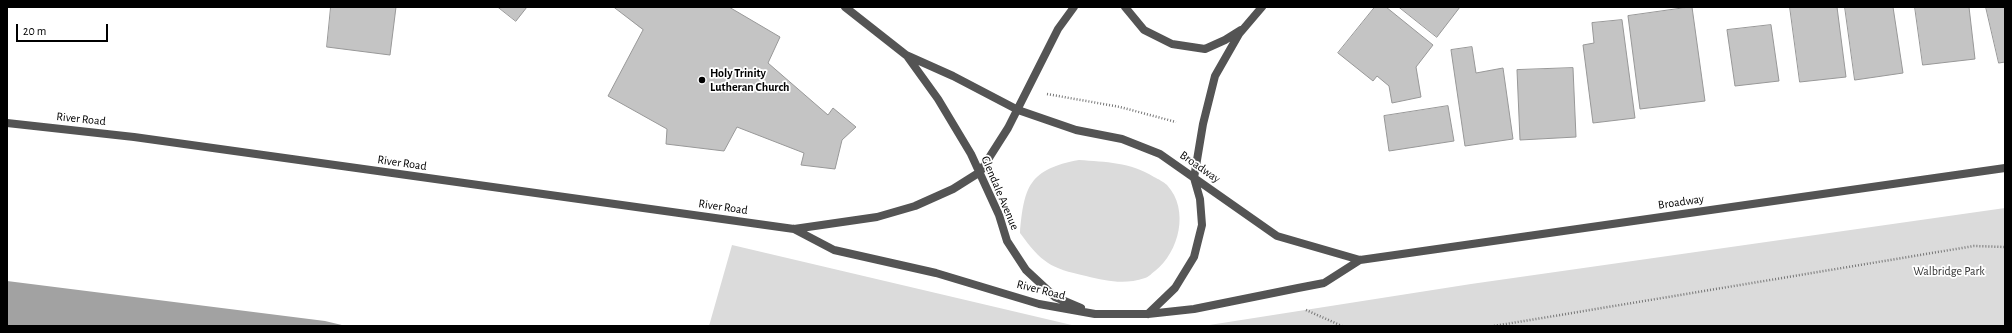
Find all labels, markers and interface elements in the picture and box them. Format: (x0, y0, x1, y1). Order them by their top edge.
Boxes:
scale bar (18, 16, 110, 42)
text: 20 m (23, 25, 46, 37)
place label: Holy Trinity Lutheran Church (710, 66, 789, 94)
marker: Holy Trinity Lutheran Church (697, 75, 707, 85)
street label: River Road (56, 109, 106, 129)
street label: Broadway (1177, 148, 1223, 186)
street label: River Road (376, 152, 428, 174)
street label: Glendale Avenue (978, 154, 1022, 232)
street label: Broadway (1657, 192, 1705, 212)
street label: River Road (697, 196, 749, 218)
park label: Walbridge Park (1913, 264, 1985, 278)
street label: River Road (1015, 277, 1067, 303)

